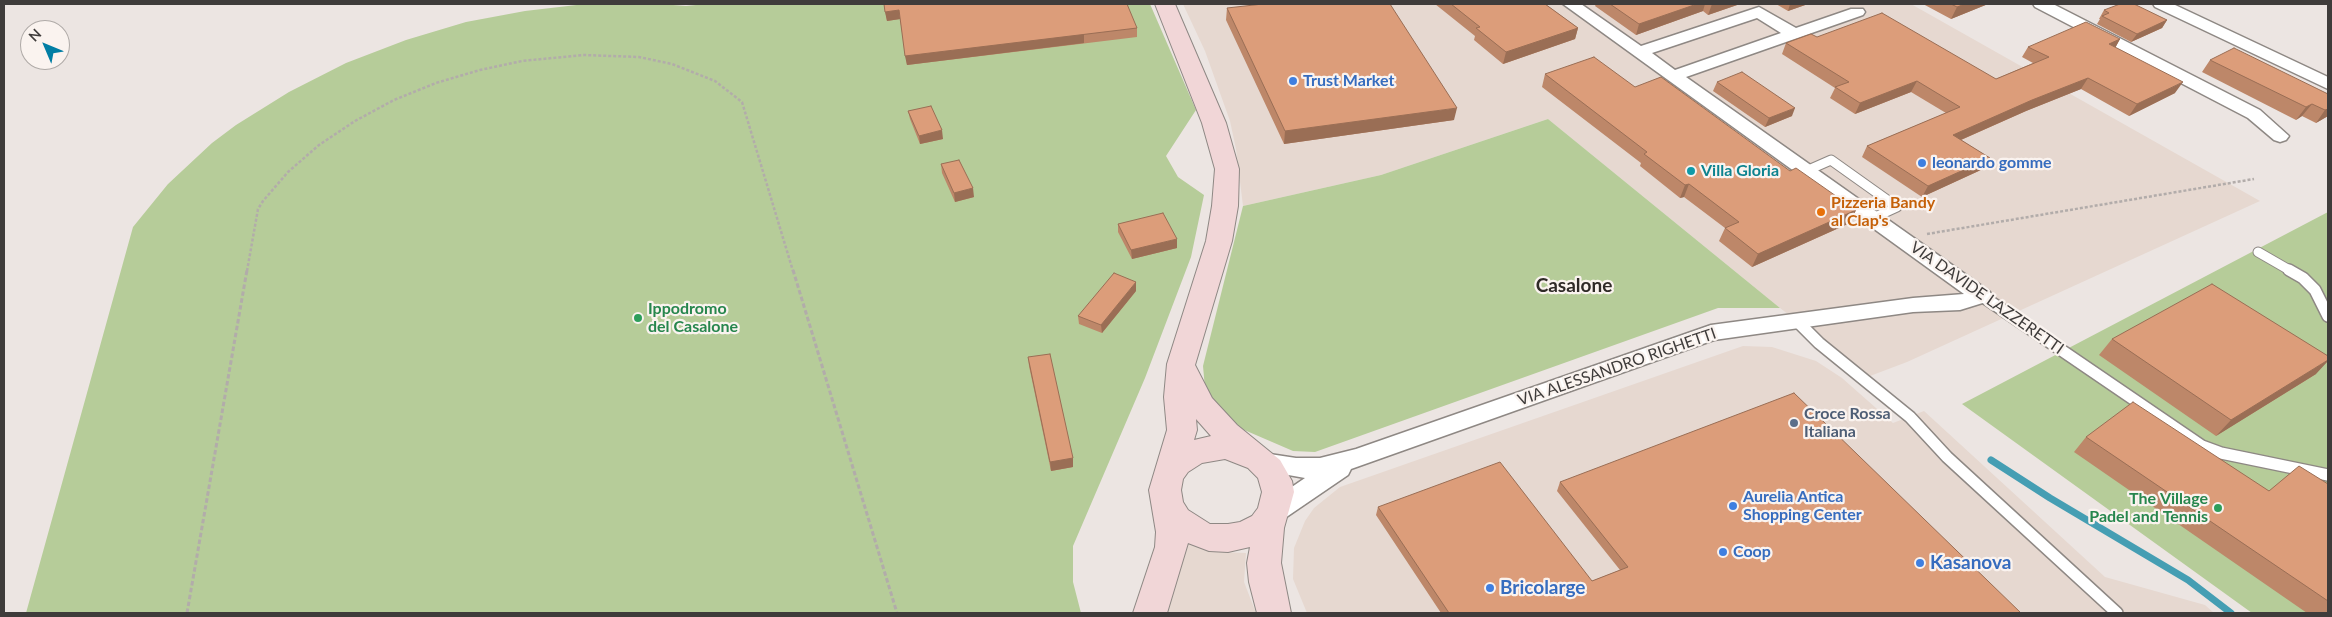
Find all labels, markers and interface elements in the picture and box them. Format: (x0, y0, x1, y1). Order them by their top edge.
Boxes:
north arrow (20, 20, 70, 70)
text: N (25, 25, 45, 45)
place label: Trust Market (1303, 71, 1394, 91)
marker: Trust Market (1287, 75, 1299, 87)
place label: leonardo gomme (1932, 153, 2052, 173)
marker: leonardo gomme (1916, 157, 1928, 169)
place label: Villa Gloria (1701, 161, 1779, 181)
marker: Villa Gloria (1685, 165, 1697, 177)
place label: Pizzeria Bandy al Clap's (1831, 193, 1935, 231)
marker: Pizzeria Bandy al Clap's (1815, 206, 1827, 218)
street label: VIA DAVIDE LAZZERETTI (1907, 238, 2067, 358)
district label: Casalone (1536, 275, 1612, 297)
place label: Ippodromo del Casalone (648, 299, 738, 337)
marker: Ippodromo del Casalone (632, 312, 644, 324)
street label: VIA ALESSANDRO RIGHETTI (1515, 324, 1719, 410)
place label: Croce Rossa Italiana (1804, 404, 1891, 442)
marker: Croce Rossa Italiana (1788, 417, 1800, 429)
place label: Aurelia Antica Shopping Center (1743, 487, 1862, 525)
place label: The Village Padel and Tennis (2089, 489, 2208, 527)
marker: Aurelia Antica Shopping Center (1727, 500, 1739, 512)
marker: The Village Padel and Tennis (2212, 502, 2224, 514)
place label: Coop (1733, 542, 1771, 562)
marker: Coop (1717, 546, 1729, 558)
place label: Kasanova (1930, 552, 2011, 574)
marker: Kasanova (1914, 557, 1926, 569)
place label: Bricolarge (1500, 577, 1585, 599)
marker: Bricolarge (1484, 582, 1496, 594)

